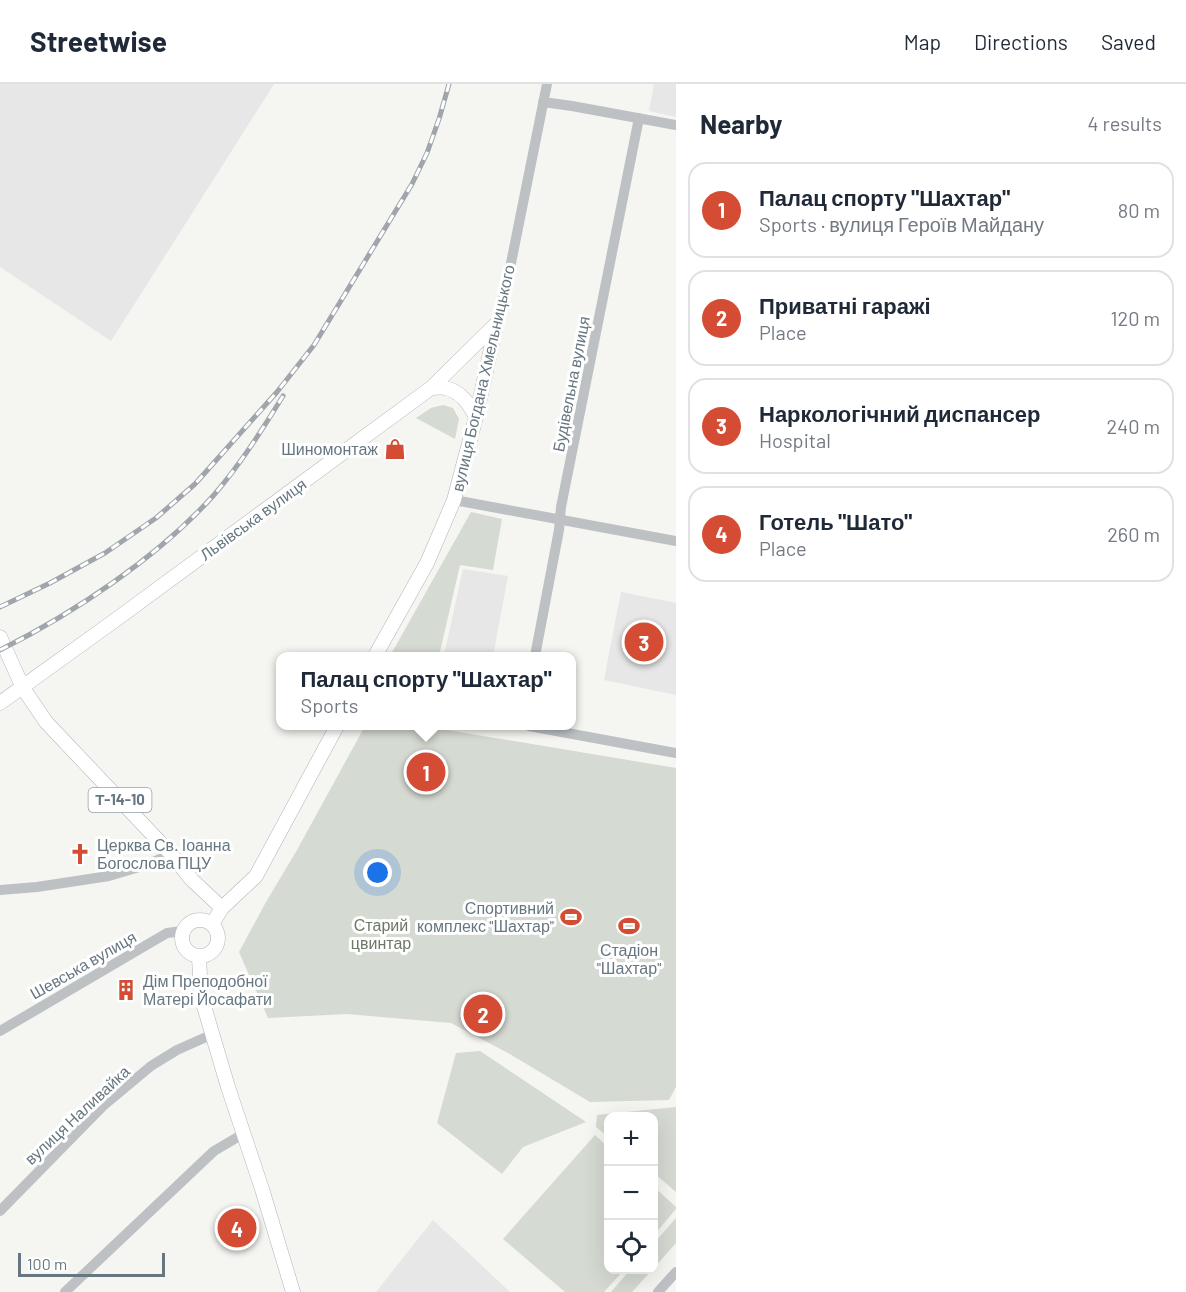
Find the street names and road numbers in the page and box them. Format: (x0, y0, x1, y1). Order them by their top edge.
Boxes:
street label: вулиця Богдана Хмельницького (447, 263, 518, 493)
street label: Будівельна вулиця (548, 315, 593, 453)
street label: Львівська вулиця (196, 474, 310, 564)
road number: Т-14-10 (88, 788, 152, 812)
street label: Шевська вулиця (26, 926, 139, 1003)
street label: вулиця Наливайка (20, 1061, 133, 1168)

